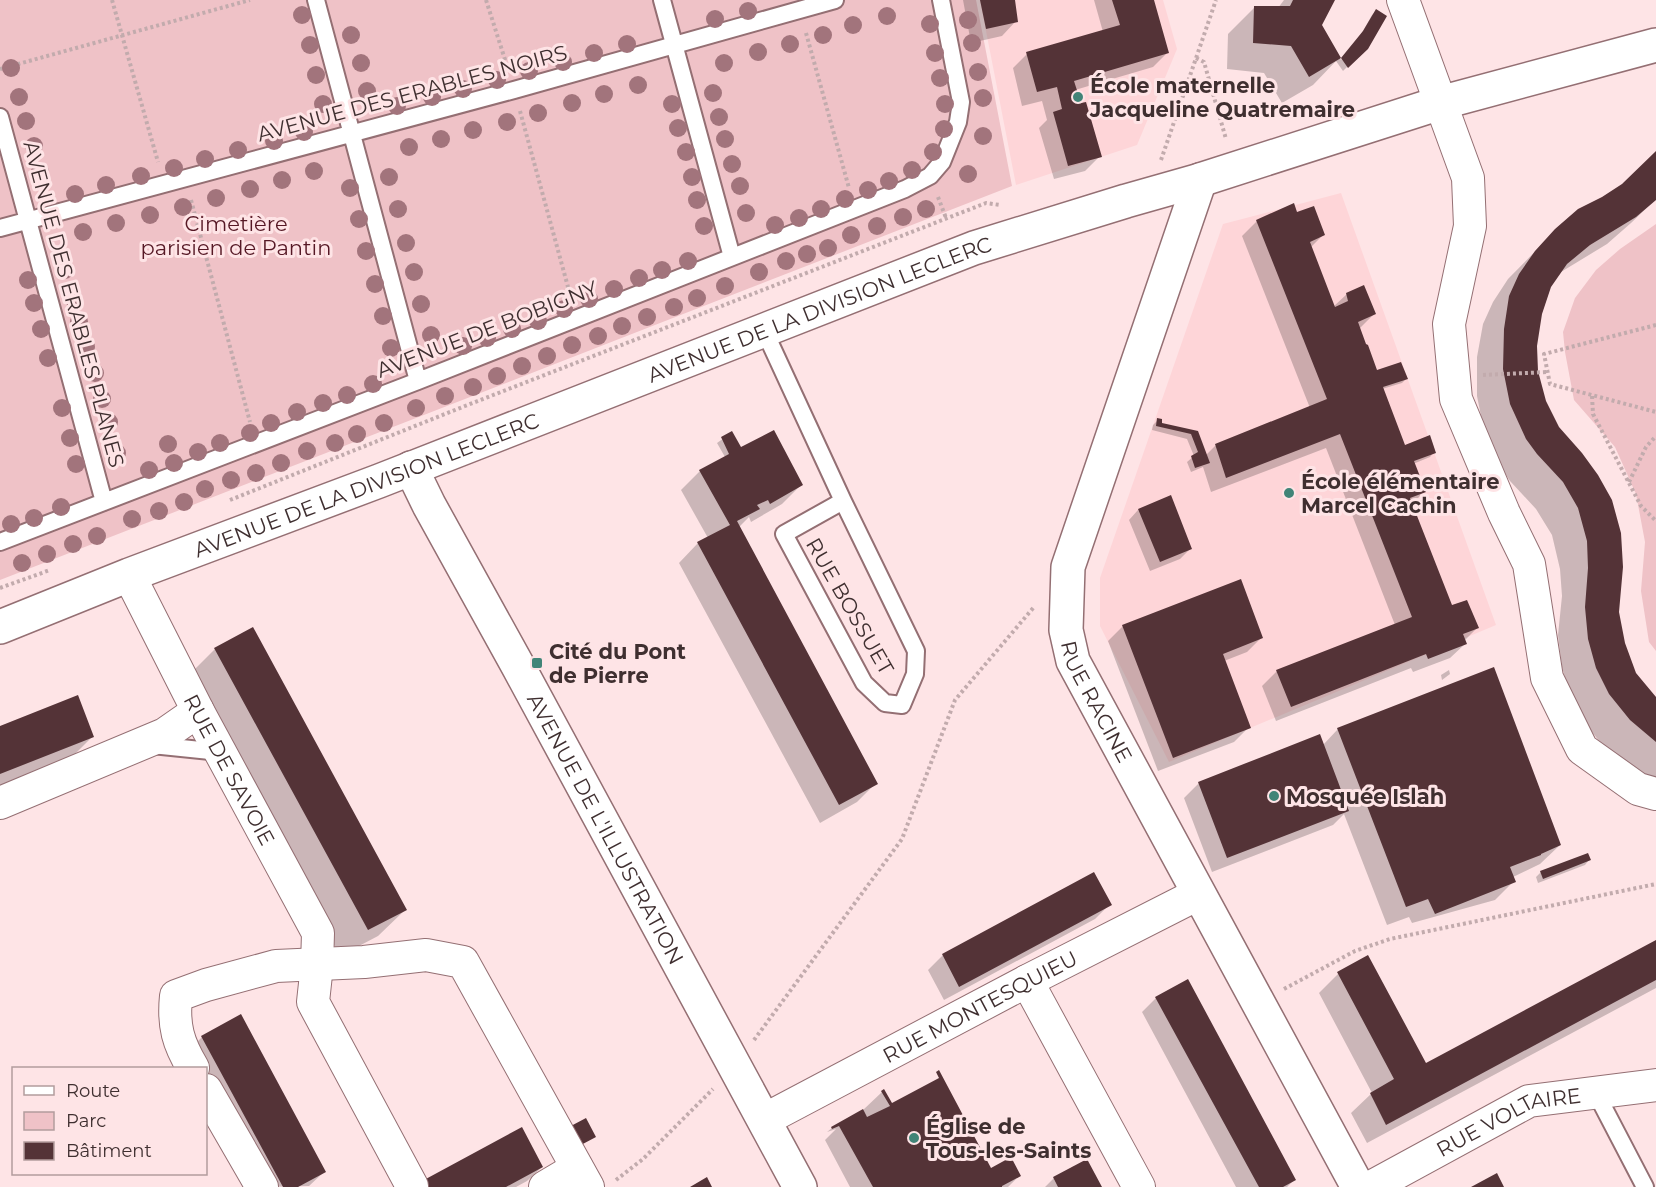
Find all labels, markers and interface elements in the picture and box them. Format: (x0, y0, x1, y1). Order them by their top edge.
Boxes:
street label: AVENUE DES ERABLES NOIRS (254, 40, 570, 146)
place label: École maternelle Jacqueline Quatremaire (1089, 73, 1355, 122)
marker: École maternelle Jacqueline Quatremaire (1071, 90, 1085, 104)
street label: AVENUE DES ERABLES PLANES (18, 138, 130, 470)
park label: Cimetière parisien de Pantin (141, 211, 331, 260)
street label: AVENUE DE LA DIVISION LECLERC (644, 231, 994, 387)
street label: AVENUE DE BOBIGNY (373, 275, 602, 383)
street label: AVENUE DE LA DIVISION LECLERC (190, 407, 542, 562)
place label: École élémentaire Marcel Cachin (1301, 469, 1499, 518)
marker: École élémentaire Marcel Cachin (1282, 486, 1296, 500)
street label: RUE BOSSUET (801, 533, 899, 679)
street label: RUE RACINE (1056, 638, 1138, 766)
place label: Cité du Pont de Pierre (549, 639, 686, 688)
marker: Cité du Pont de Pierre (530, 656, 544, 670)
street label: AVENUE DE L'ILLUSTRATION (523, 689, 689, 968)
street label: RUE DE SAVOIE (179, 690, 281, 849)
place label: Mosquée Islah (1286, 784, 1444, 809)
marker: Mosquée Islah (1267, 789, 1281, 803)
street label: RUE MONTESQUIEU (878, 945, 1082, 1068)
legend (12, 1067, 207, 1175)
text: Route (66, 1080, 120, 1102)
street label: RUE VOLTAIRE (1432, 1082, 1582, 1162)
text: Parc (66, 1110, 106, 1132)
place label: Église de Tous-les-Saints (926, 1114, 1091, 1163)
marker: Église de Tous-les-Saints (907, 1131, 921, 1145)
text: Bâtiment (66, 1140, 152, 1162)

